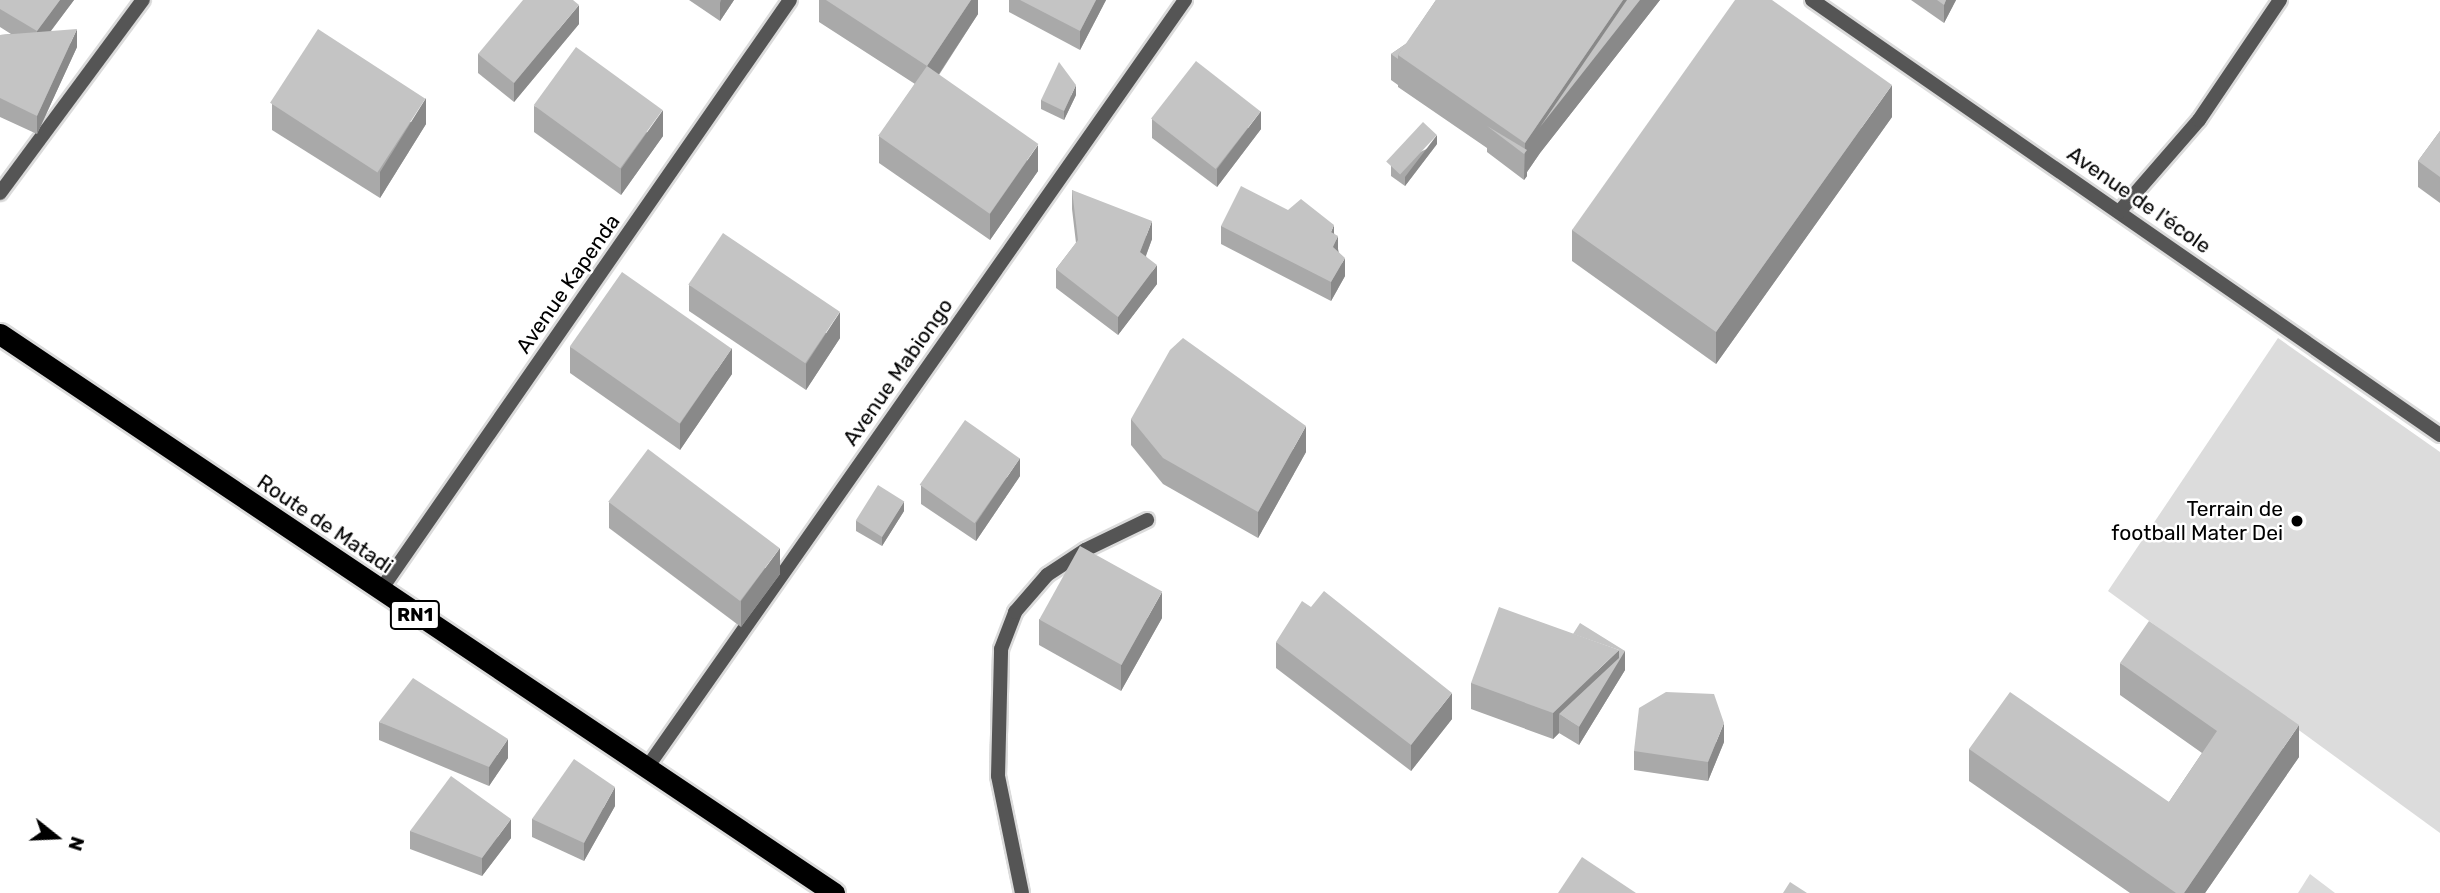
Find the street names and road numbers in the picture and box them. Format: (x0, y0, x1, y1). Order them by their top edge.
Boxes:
street label: Avenue de l'école (2062, 141, 2216, 259)
street label: Avenue Kapenda (511, 210, 625, 358)
street label: Avenue Mabiongo (838, 294, 958, 450)
street label: Route de Matadi (252, 469, 398, 579)
road number: RN1 (389, 600, 441, 630)

